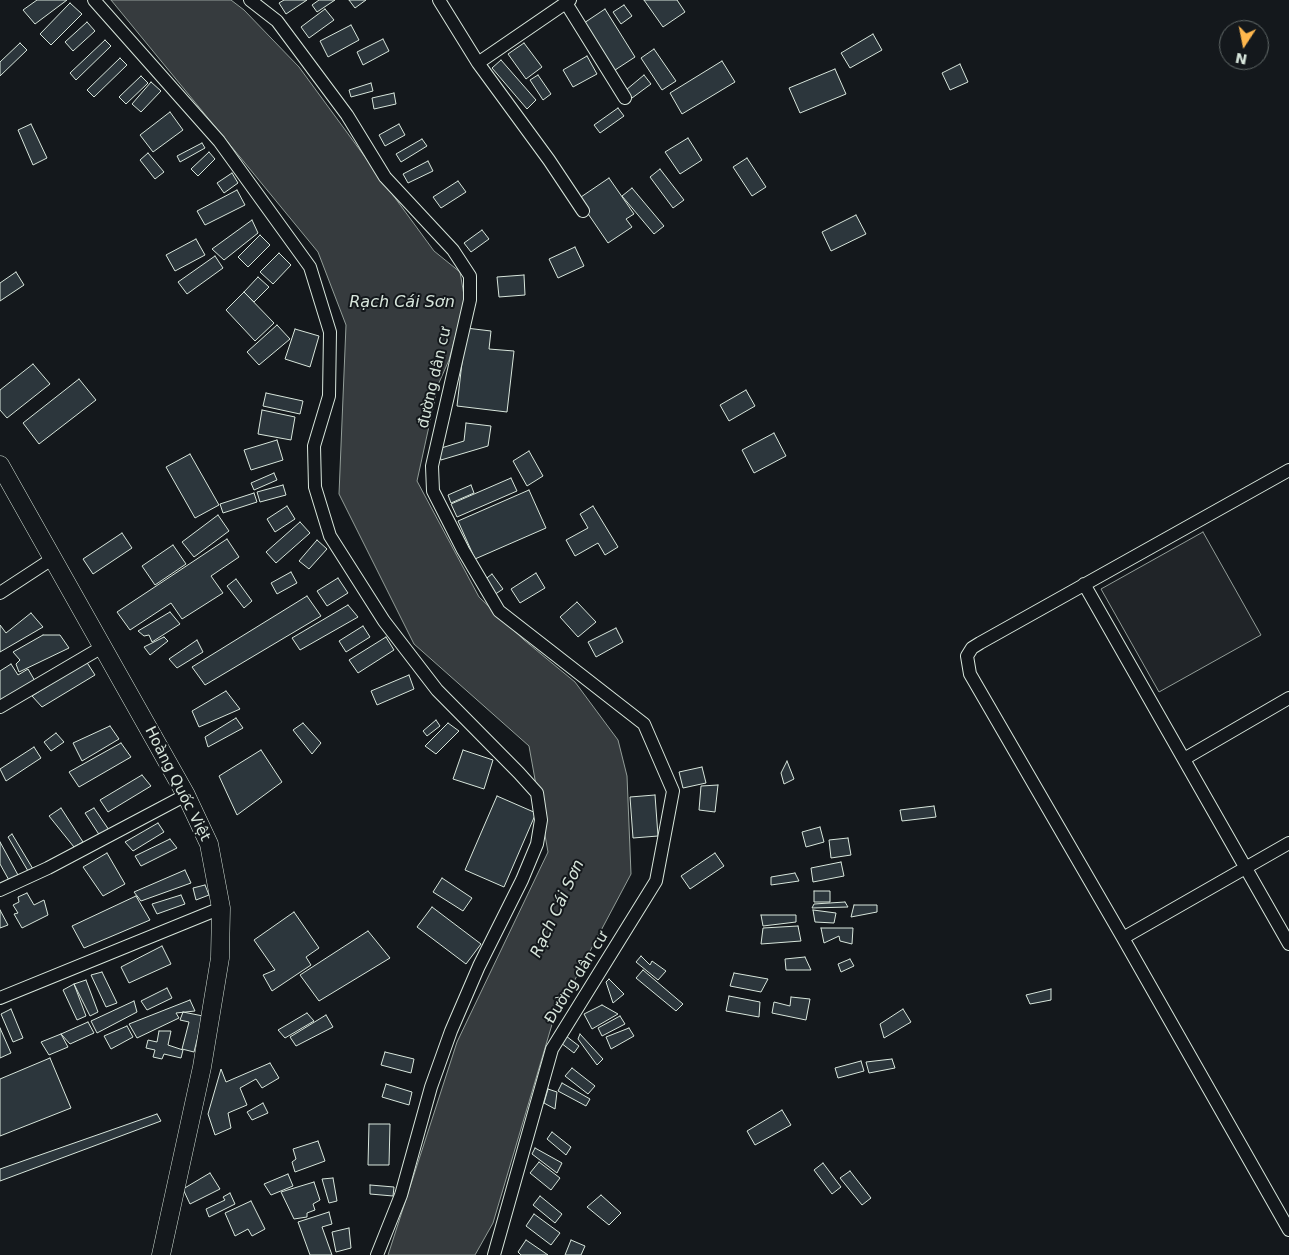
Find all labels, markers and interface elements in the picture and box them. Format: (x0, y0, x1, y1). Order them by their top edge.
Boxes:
north arrow (1219, 20, 1269, 70)
text: N (1234, 50, 1249, 68)
water label: Rạch Cái Sơn (349, 293, 455, 313)
street label: đường dân cư (415, 326, 455, 430)
street label: Hoàng Quốc Việt (140, 724, 214, 844)
water label: Rạch Cái Sơn (527, 857, 589, 961)
street label: Đường dân cư (542, 929, 612, 1027)

